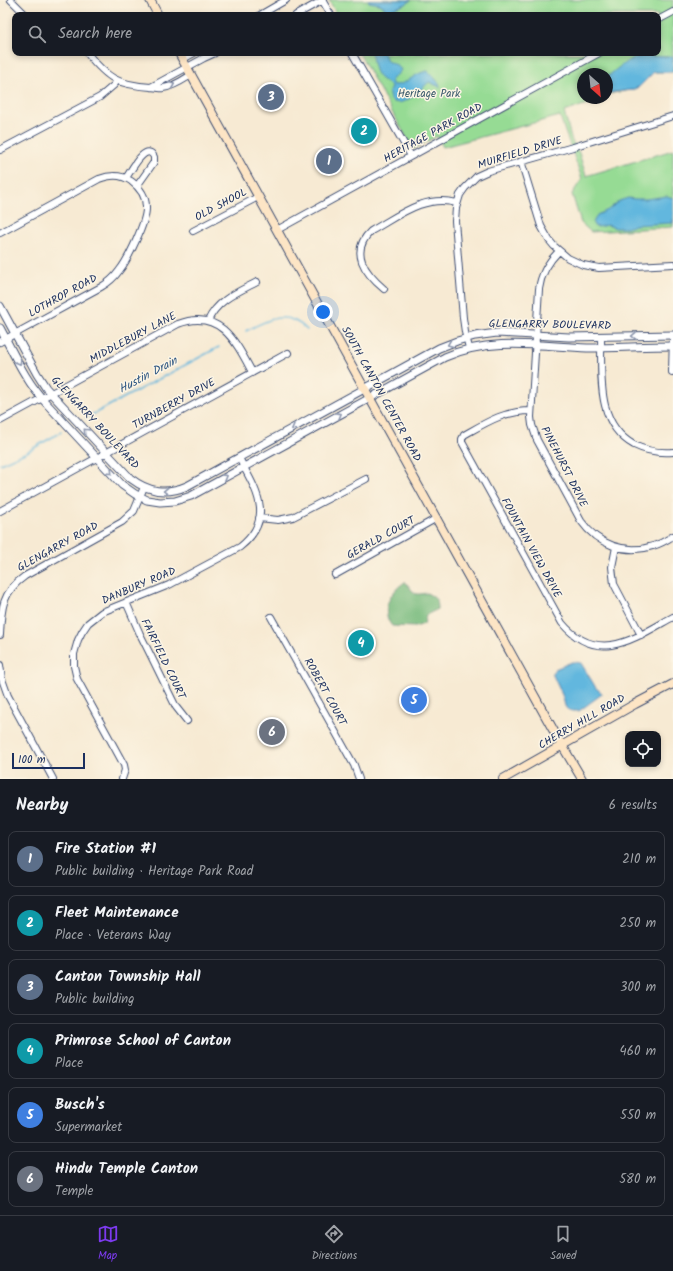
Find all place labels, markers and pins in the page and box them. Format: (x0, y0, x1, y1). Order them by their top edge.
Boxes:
pin: 3 (258, 82, 284, 112)
pin: 2 (351, 116, 377, 146)
pin: 1 (316, 146, 342, 176)
pin: 4 (348, 628, 374, 658)
pin: 5 (401, 685, 427, 715)
pin: 6 (259, 717, 285, 747)

